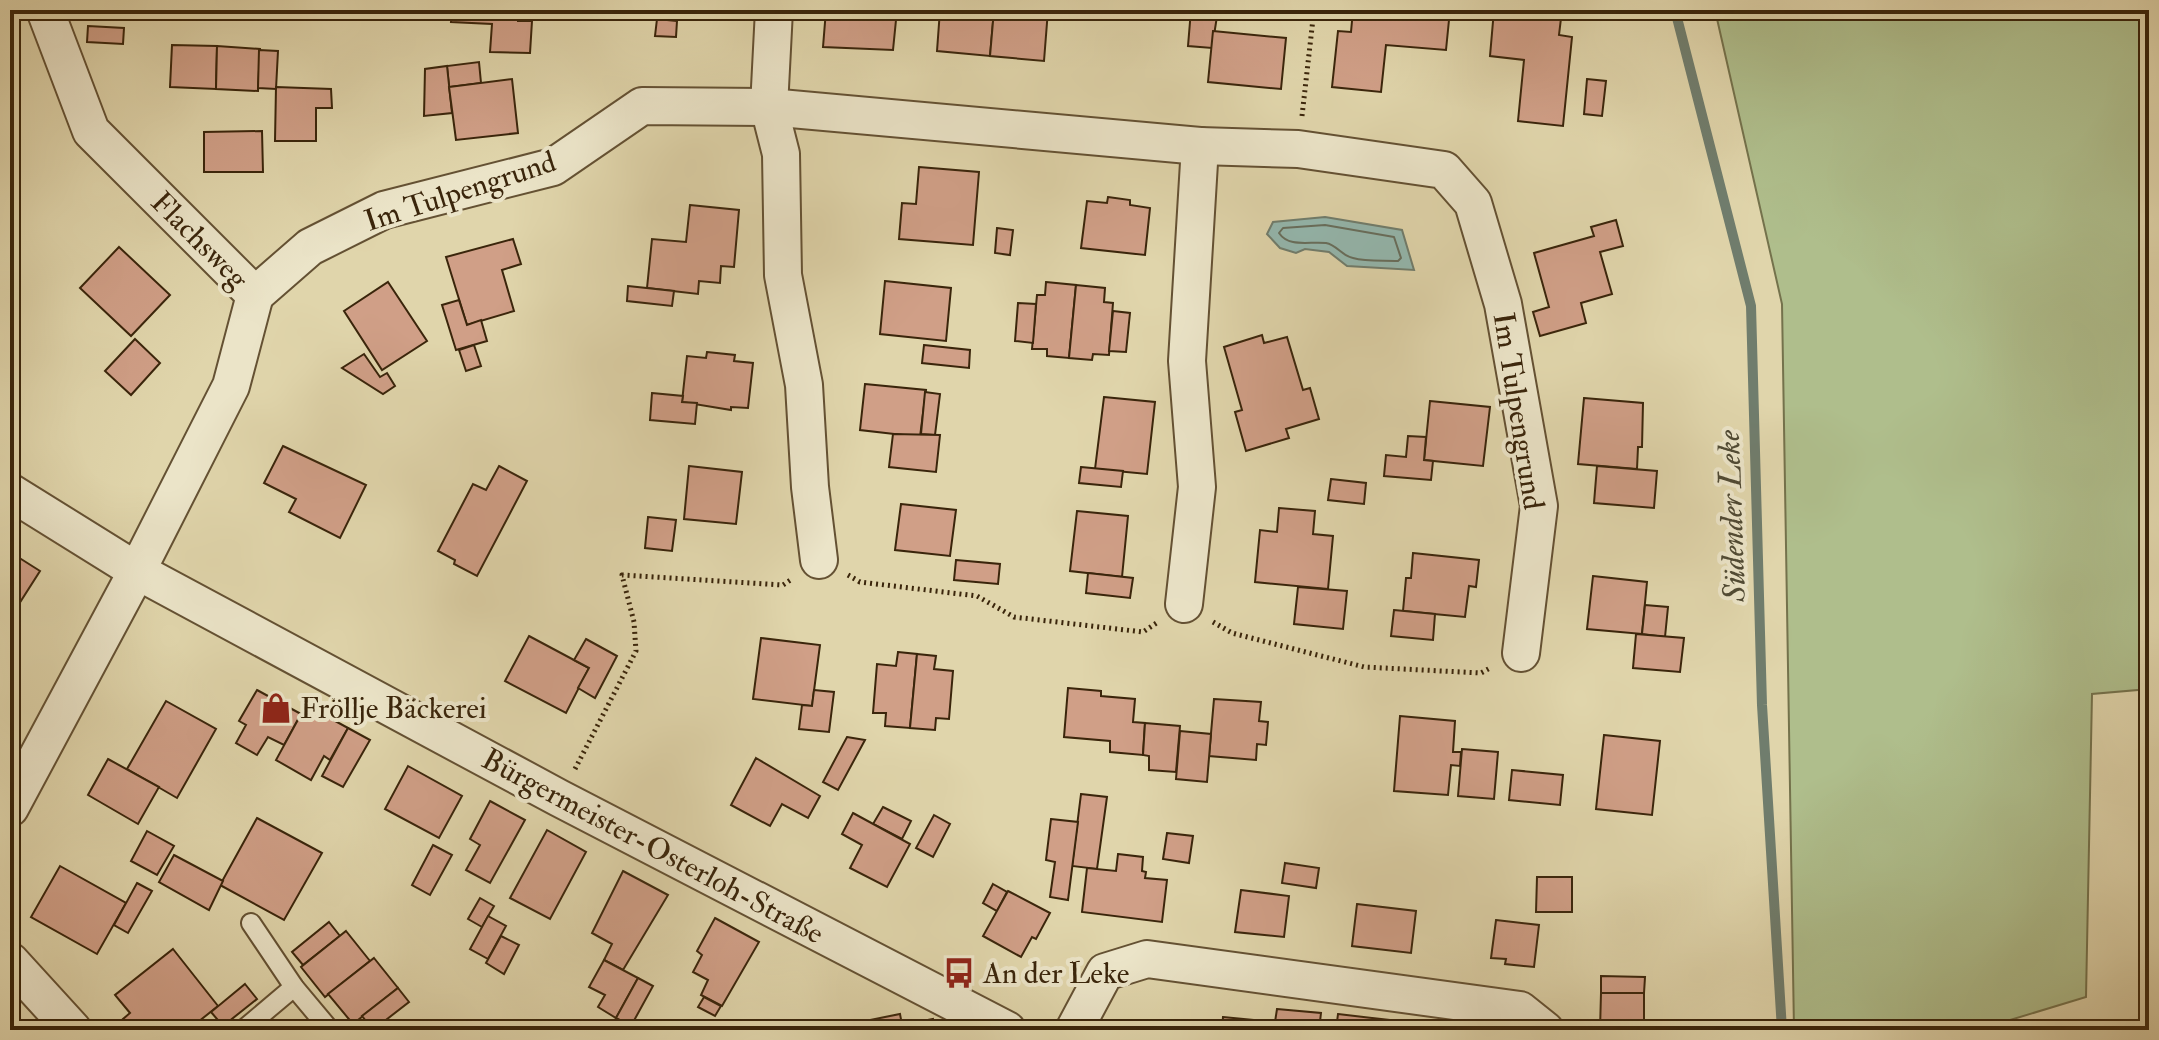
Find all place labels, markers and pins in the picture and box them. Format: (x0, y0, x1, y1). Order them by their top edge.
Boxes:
place label: Fröllje Bäckerei (300, 690, 487, 727)
shop icon: Fröllje Bäckerei (259, 691, 293, 725)
place label: An der Leke (982, 955, 1129, 992)
bus stop icon: An der Leke (942, 956, 976, 990)

